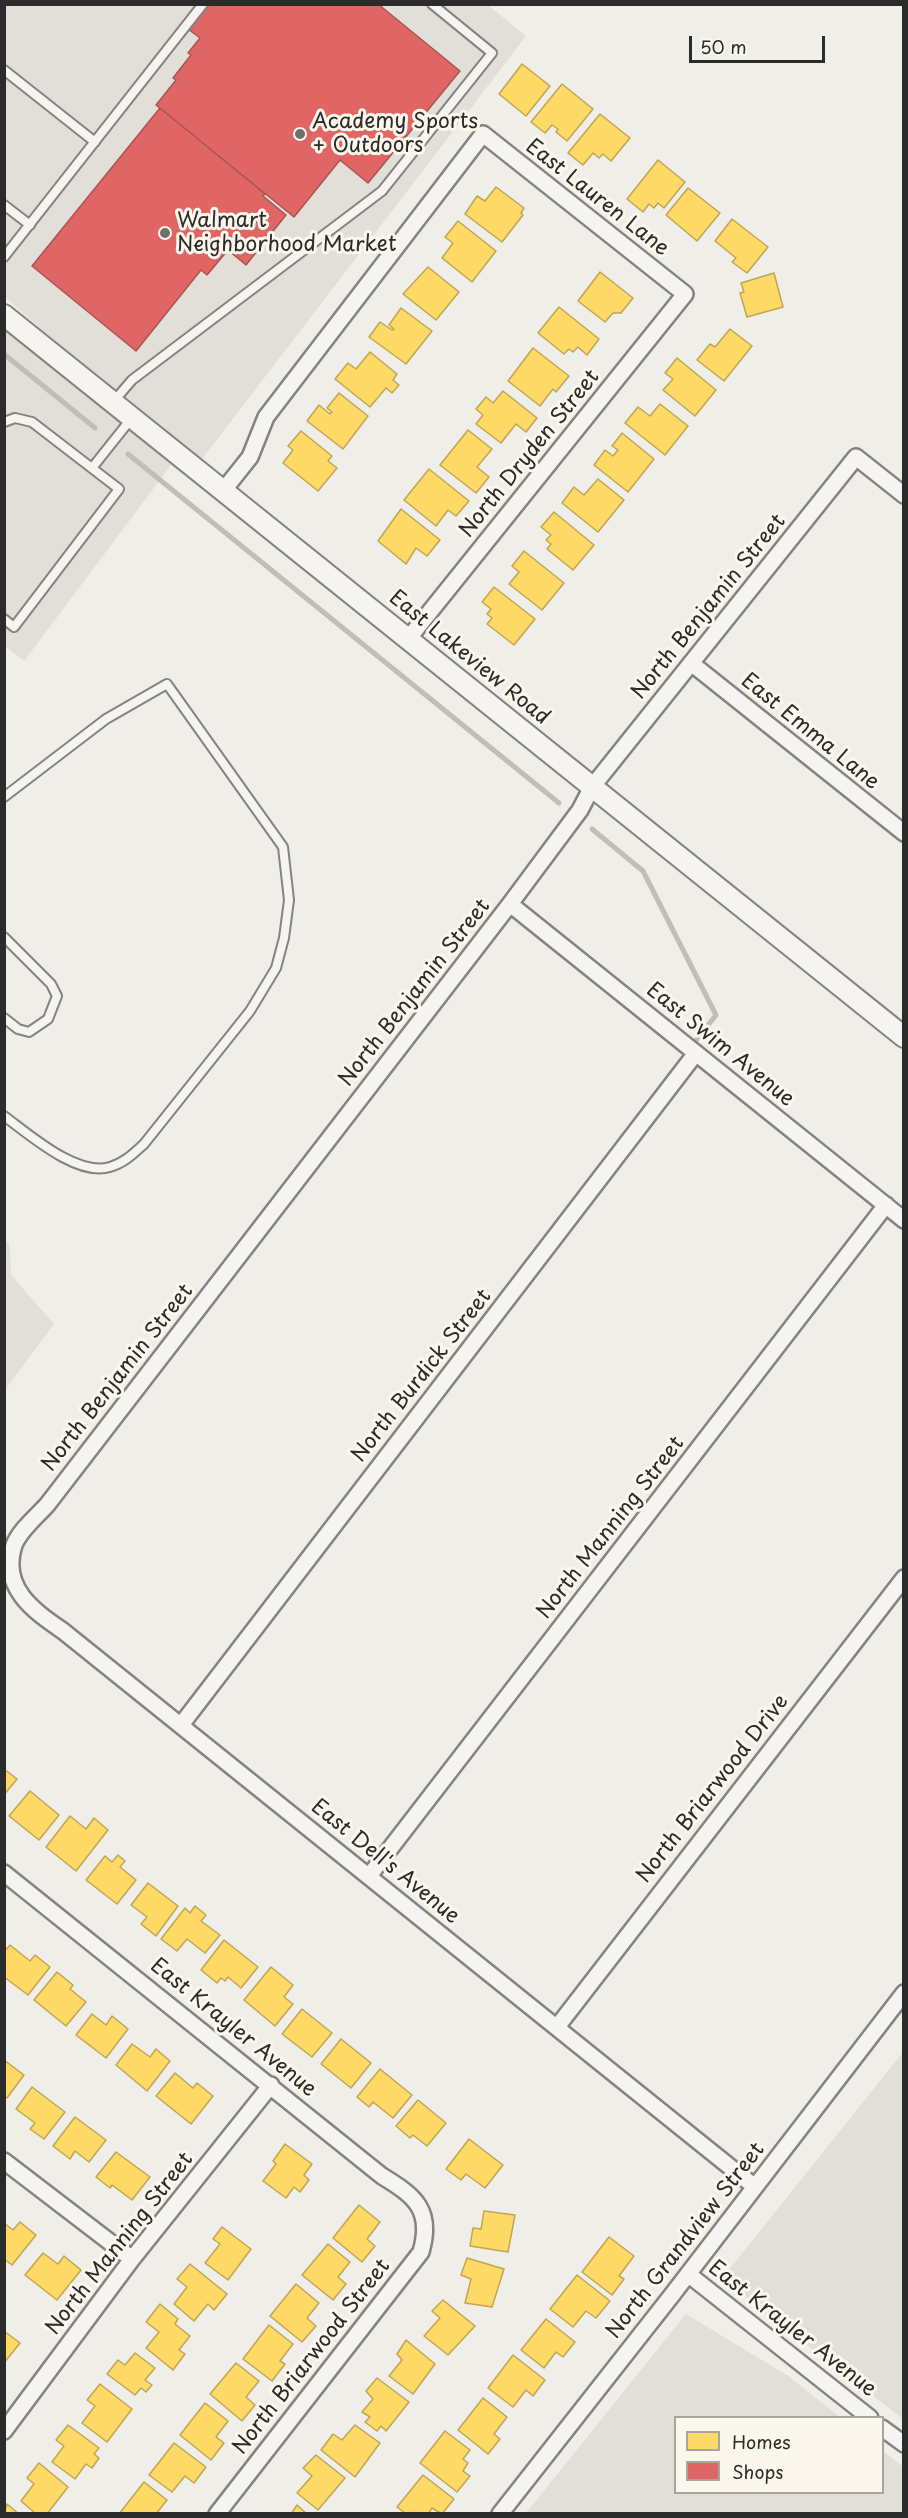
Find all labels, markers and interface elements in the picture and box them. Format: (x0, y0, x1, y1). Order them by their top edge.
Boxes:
scale bar (692, 24, 828, 62)
text: 50 m (700, 33, 747, 60)
place label: Academy Sports + Outdoors (312, 109, 478, 159)
marker: Academy Sports + Outdoors (293, 127, 307, 141)
street label: East Lauren Lane (520, 134, 674, 262)
place label: Walmart Neighborhood Market (177, 208, 396, 258)
marker: Walmart Neighborhood Market (158, 226, 172, 240)
street label: North Dryden Street (455, 365, 605, 543)
street label: North Benjamin Street (627, 509, 791, 705)
street label: East Lakeview Road (384, 585, 554, 731)
street label: East Emma Lane (736, 668, 884, 796)
street label: North Benjamin Street (334, 894, 496, 1092)
street label: East Swim Avenue (641, 978, 799, 1112)
street label: North Benjamin Street (37, 1279, 199, 1477)
street label: North Burdick Street (347, 1285, 497, 1467)
street label: North Manning Street (532, 1432, 690, 1624)
street label: North Briarwood Drive (632, 1690, 794, 1888)
street label: East Dell's Avenue (306, 1794, 464, 1930)
street label: East Krayler Avenue (145, 1953, 321, 2103)
street label: North Grandview Street (602, 2138, 770, 2344)
street label: North Manning Street (41, 2148, 199, 2340)
street label: North Briarwood Street (228, 2254, 396, 2460)
street label: East Krayler Avenue (703, 2256, 881, 2402)
legend (674, 2416, 884, 2494)
text: Homes (732, 2428, 790, 2455)
text: Shops (732, 2458, 783, 2485)

